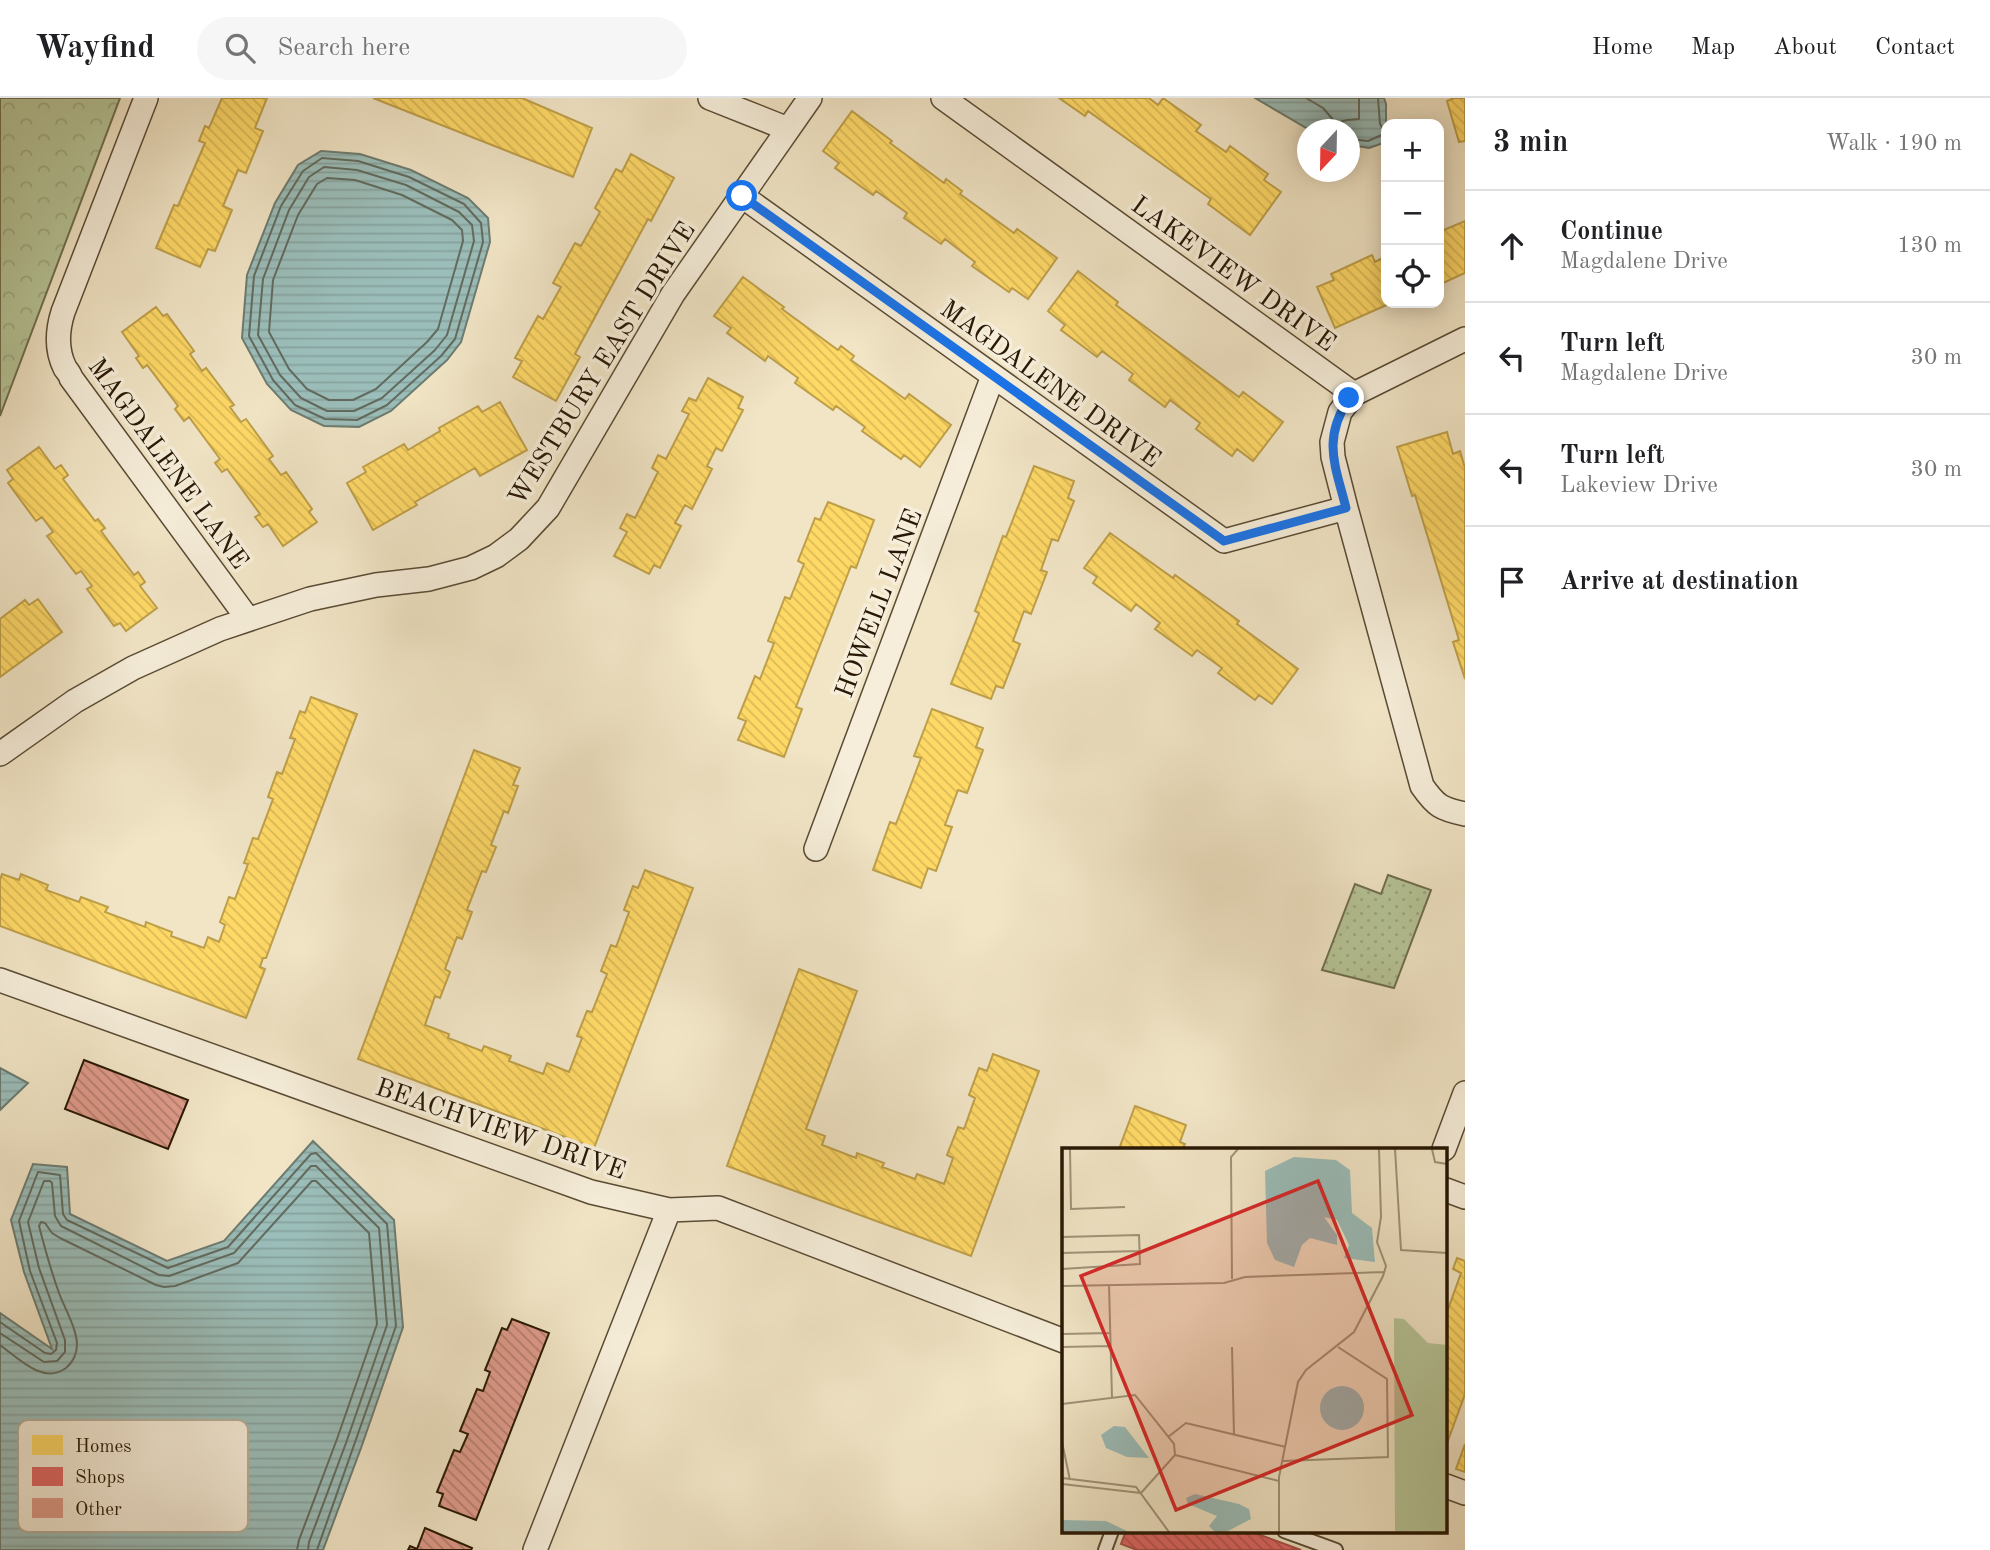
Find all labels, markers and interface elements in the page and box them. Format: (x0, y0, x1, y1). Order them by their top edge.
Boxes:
search box (197, 17, 687, 80)
icon: search (221, 29, 259, 67)
text: Wayfind (35, 32, 155, 65)
text: Search here (277, 35, 410, 61)
text: Home (1592, 36, 1653, 60)
text: Map (1691, 36, 1735, 60)
text: About (1773, 36, 1837, 60)
text: Contact (1875, 36, 1955, 60)
north arrow (1297, 119, 1360, 182)
map controls (1381, 119, 1444, 308)
button: + (1381, 119, 1444, 182)
text: 3 min (1493, 128, 1568, 158)
text: Walk · 190 m (1826, 132, 1962, 155)
route start (726, 180, 757, 211)
button: − (1381, 182, 1444, 245)
street label: LAKEVIEW DRIVE (1126, 192, 1340, 357)
street label: WESTBURY EAST DRIVE (505, 218, 701, 510)
text: Continue (1560, 219, 1663, 245)
icon: ahead (1493, 227, 1531, 265)
text: 130 m (1897, 234, 1962, 257)
button: locate (1381, 245, 1444, 308)
text: Magdalene Drive (1560, 250, 1728, 273)
street label: MAGDALENE DRIVE (935, 296, 1165, 473)
text: Turn left (1560, 331, 1665, 357)
icon: left (1493, 339, 1531, 377)
text: 30 m (1911, 346, 1962, 369)
street label: MAGDALENE LANE (82, 354, 252, 574)
text: Magdalene Drive (1560, 362, 1728, 385)
route end (1333, 382, 1364, 413)
text: Turn left (1560, 443, 1665, 469)
icon: left (1493, 451, 1531, 489)
text: 30 m (1911, 458, 1962, 481)
text: Lakeview Drive (1560, 474, 1718, 497)
street label: HOWELL LANE (832, 506, 928, 702)
icon: arrive (1493, 563, 1531, 601)
text: Arrive at destination (1560, 569, 1799, 595)
street label: BEACHVIEW DRIVE (372, 1075, 629, 1185)
inset map (1062, 1148, 1448, 1532)
legend (18, 1420, 248, 1532)
text: Homes (75, 1438, 131, 1457)
text: Shops (75, 1469, 125, 1488)
text: Other (75, 1501, 122, 1520)

